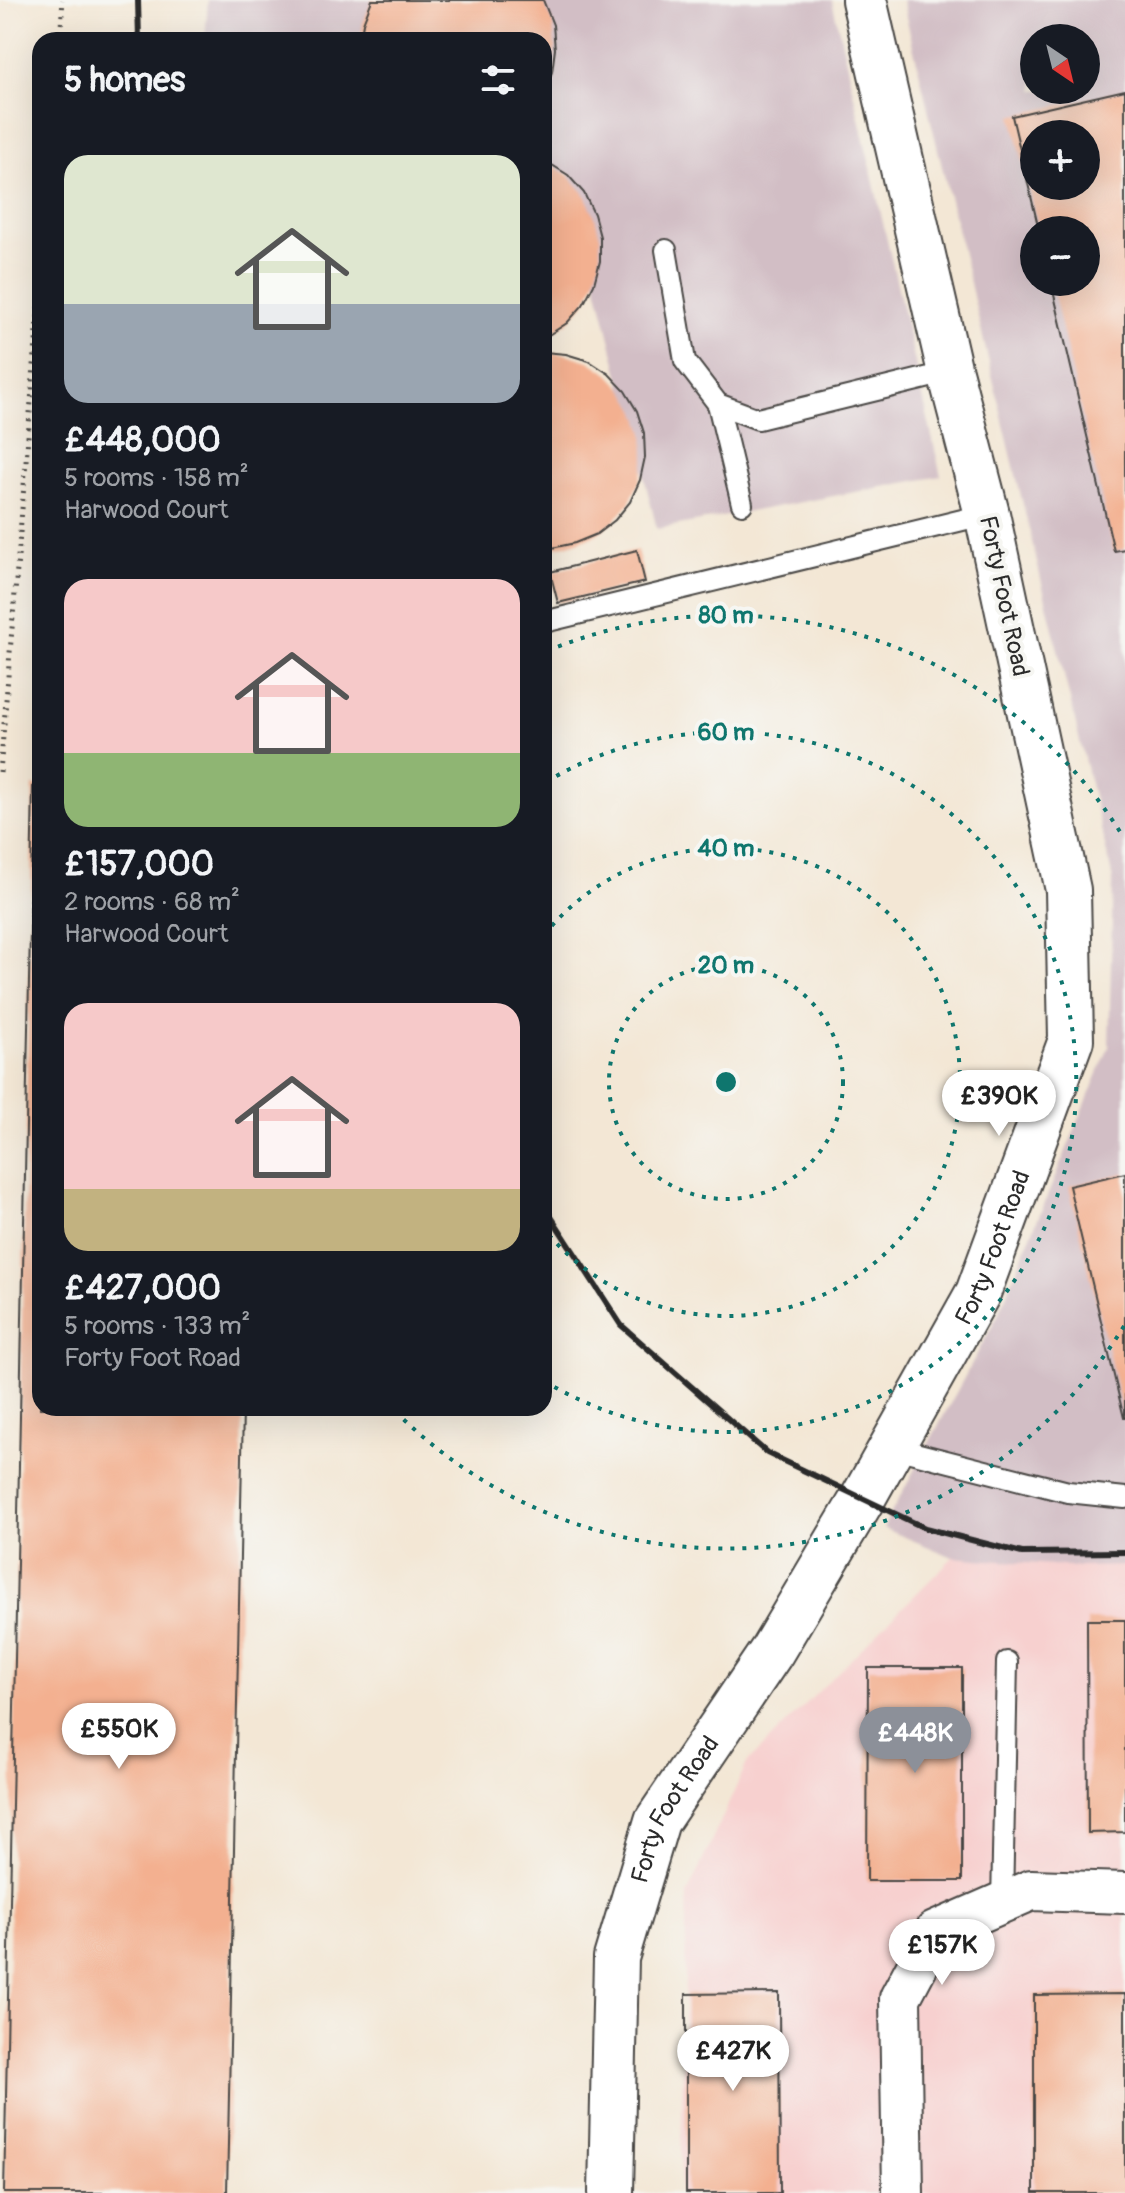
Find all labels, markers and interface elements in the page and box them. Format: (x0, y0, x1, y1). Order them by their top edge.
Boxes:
north arrow (1020, 24, 1100, 104)
map controls (1020, 24, 1100, 296)
icon: filters (476, 58, 520, 102)
text: 5 homes (64, 59, 185, 102)
button: + (1020, 120, 1100, 200)
icon: home (220, 207, 364, 351)
button: − (1020, 216, 1100, 296)
text: £448,000 (64, 419, 221, 462)
text: 5 rooms · 158 m² (64, 462, 249, 494)
text: Harwood Court (64, 494, 229, 526)
street label: Forty Foot Road (973, 513, 1035, 679)
text: 80 m (698, 601, 754, 630)
icon: home (220, 631, 364, 775)
text: 60 m (698, 718, 754, 747)
text: 40 m (698, 834, 754, 863)
text: £157,000 (64, 843, 214, 886)
text: 2 rooms · 68 m² (64, 886, 240, 918)
text: Harwood Court (64, 918, 229, 950)
text: 20 m (698, 951, 754, 980)
icon: home (220, 1055, 364, 1199)
centre of rings (712, 1068, 740, 1096)
pin: £390K (943, 1070, 1055, 1138)
text: £390K (960, 1080, 1038, 1112)
street label: Forty Foot Road (949, 1167, 1036, 1330)
text: £427,000 (64, 1267, 221, 1310)
text: 5 rooms · 133 m² (64, 1310, 250, 1342)
text: Forty Foot Road (64, 1342, 241, 1374)
pin: £550K (63, 1703, 175, 1771)
pin: £448K (859, 1707, 971, 1775)
text: £550K (80, 1713, 158, 1745)
text: £448K (877, 1717, 953, 1749)
street label: Forty Foot Road (625, 1730, 725, 1886)
pin: £157K (886, 1919, 998, 1987)
text: £157K (907, 1929, 977, 1961)
pin: £427K (677, 2025, 789, 2093)
text: £427K (695, 2035, 771, 2067)

